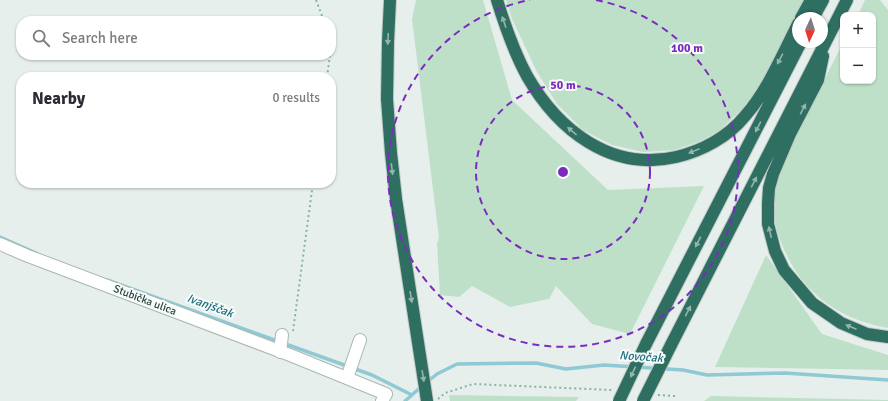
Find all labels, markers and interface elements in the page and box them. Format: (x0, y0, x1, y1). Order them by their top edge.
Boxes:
north arrow (792, 12, 828, 48)
map controls (840, 12, 876, 84)
button: + (840, 12, 876, 48)
search box (16, 16, 336, 60)
one-way arrow (501, 16, 507, 28)
icon: search (30, 27, 52, 49)
text: Search here (62, 29, 138, 47)
one-way arrow (385, 33, 391, 46)
text: 100 m (671, 41, 703, 56)
button: − (840, 48, 876, 84)
one-way arrow (777, 53, 783, 65)
text: 50 m (550, 78, 576, 93)
text: Nearby (32, 88, 85, 109)
text: 0 results (272, 90, 320, 106)
one-way arrow (800, 103, 806, 115)
one-way arrow (754, 121, 761, 132)
one-way arrow (567, 126, 577, 135)
one-way arrow (687, 149, 699, 155)
one-way arrow (389, 163, 396, 175)
centre of rings (556, 165, 570, 179)
one-way arrow (751, 177, 757, 188)
one-way arrow (767, 226, 773, 238)
one-way arrow (695, 236, 702, 248)
street label: Stubička ulica (112, 282, 179, 318)
water label: Ivanjščak (185, 291, 236, 322)
one-way arrow (408, 291, 414, 303)
one-way arrow (685, 305, 692, 316)
one-way arrow (845, 324, 856, 330)
water label: Novočak (619, 348, 664, 366)
one-way arrow (630, 367, 636, 378)
one-way arrow (420, 370, 426, 382)

